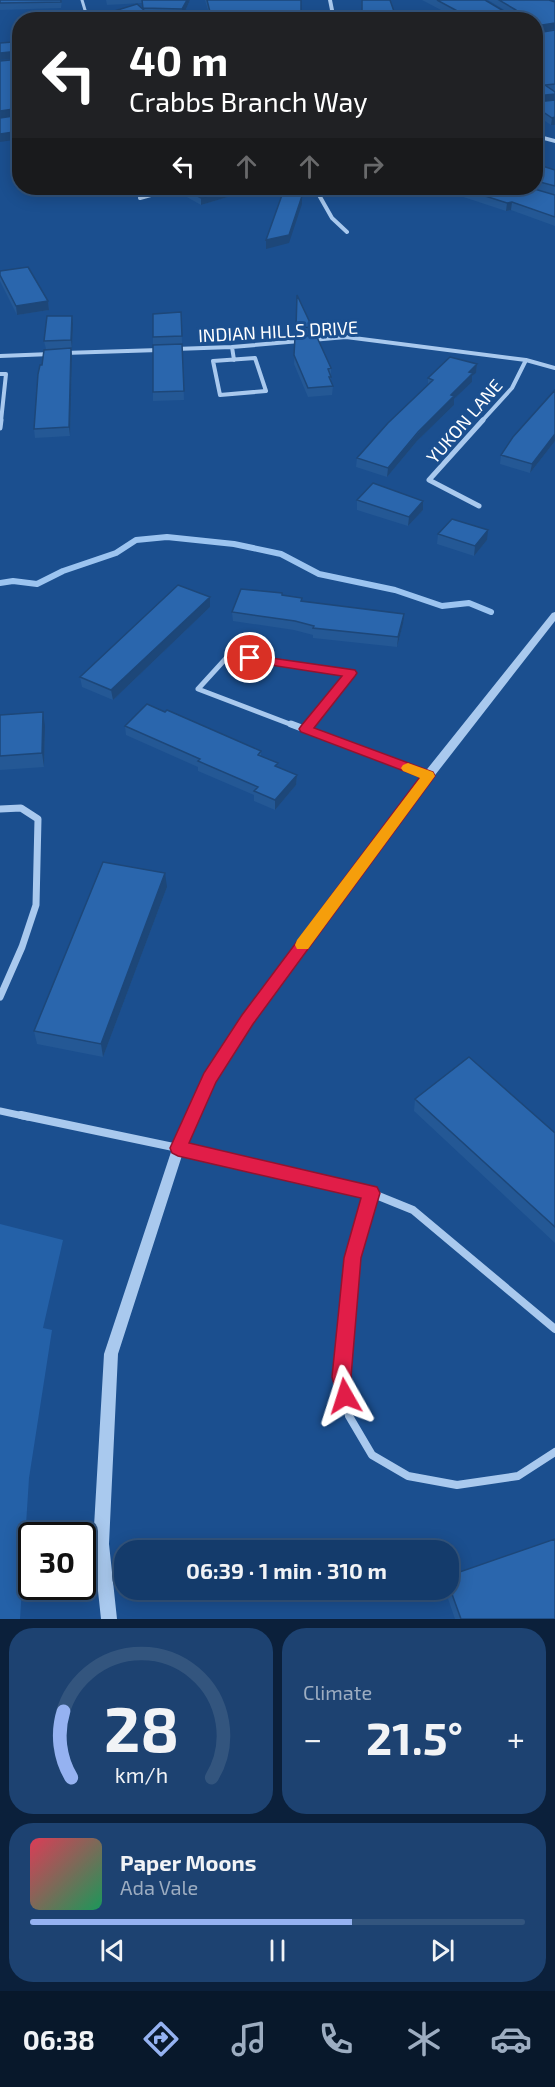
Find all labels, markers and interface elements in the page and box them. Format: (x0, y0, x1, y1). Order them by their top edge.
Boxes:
text: 40 m (129, 34, 228, 84)
icon: left (30, 36, 108, 114)
text: Crabbs Branch Way (129, 85, 368, 117)
icon: left (167, 150, 200, 183)
icon: ahead (230, 150, 263, 183)
icon: ahead (293, 150, 326, 183)
icon: right (356, 150, 389, 183)
street label: INDIAN HILLS DRIVE (197, 316, 359, 346)
street label: YUKON LANE (421, 374, 507, 468)
pin (224, 632, 275, 683)
icon: arrive (233, 641, 266, 674)
position arrow (313, 1364, 377, 1428)
speed limit sign: 30 (18, 1522, 96, 1600)
text: 06:39 · 1 min · 310 m (186, 1557, 387, 1583)
text: Climate (303, 1680, 372, 1704)
text: 28 (103, 1690, 179, 1765)
text: 21.5° (366, 1710, 463, 1764)
text: − (303, 1718, 322, 1758)
text: + (507, 1718, 525, 1758)
text: km/h (114, 1762, 168, 1787)
text: Paper Moons (120, 1849, 256, 1875)
text: Ada Vale (120, 1875, 198, 1899)
icon: previous (96, 1934, 129, 1967)
icon: pause (261, 1934, 294, 1967)
icon: next (426, 1934, 459, 1967)
icon: directions (140, 2018, 182, 2060)
icon: music (228, 2018, 270, 2060)
icon: phone (315, 2018, 357, 2060)
icon: climate (403, 2018, 445, 2060)
icon: car (490, 2018, 532, 2060)
text: 06:38 (23, 2023, 95, 2055)

